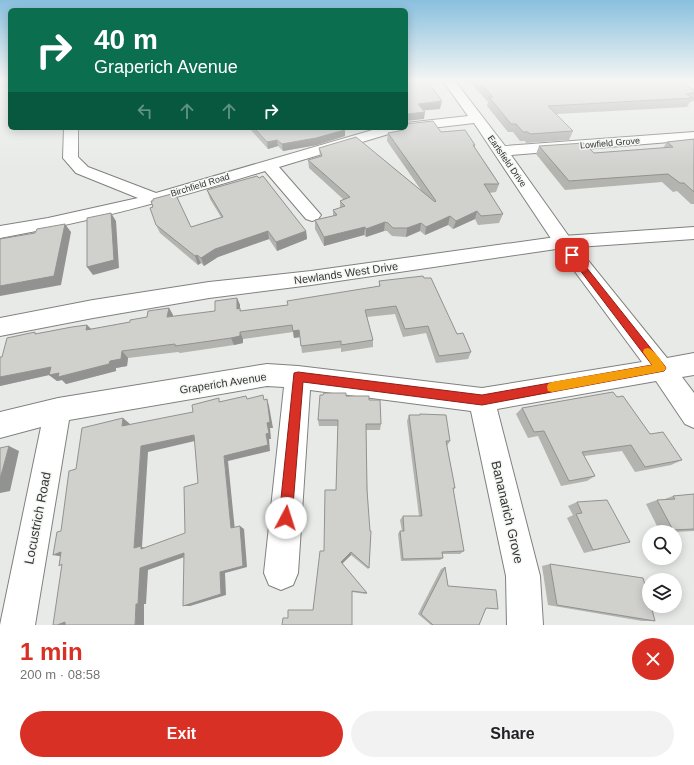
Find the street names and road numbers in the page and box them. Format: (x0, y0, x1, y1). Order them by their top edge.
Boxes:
street label: Earlsfield Drive (486, 133, 528, 189)
street label: Lowfield Grove (580, 135, 640, 151)
street label: Birchfield Road (169, 171, 231, 199)
street label: Newlands West Drive (293, 260, 399, 286)
street label: Graperich Avenue (179, 370, 267, 396)
street label: Bananarich Grove (488, 459, 527, 565)
street label: Locustrich Road (21, 471, 54, 566)

